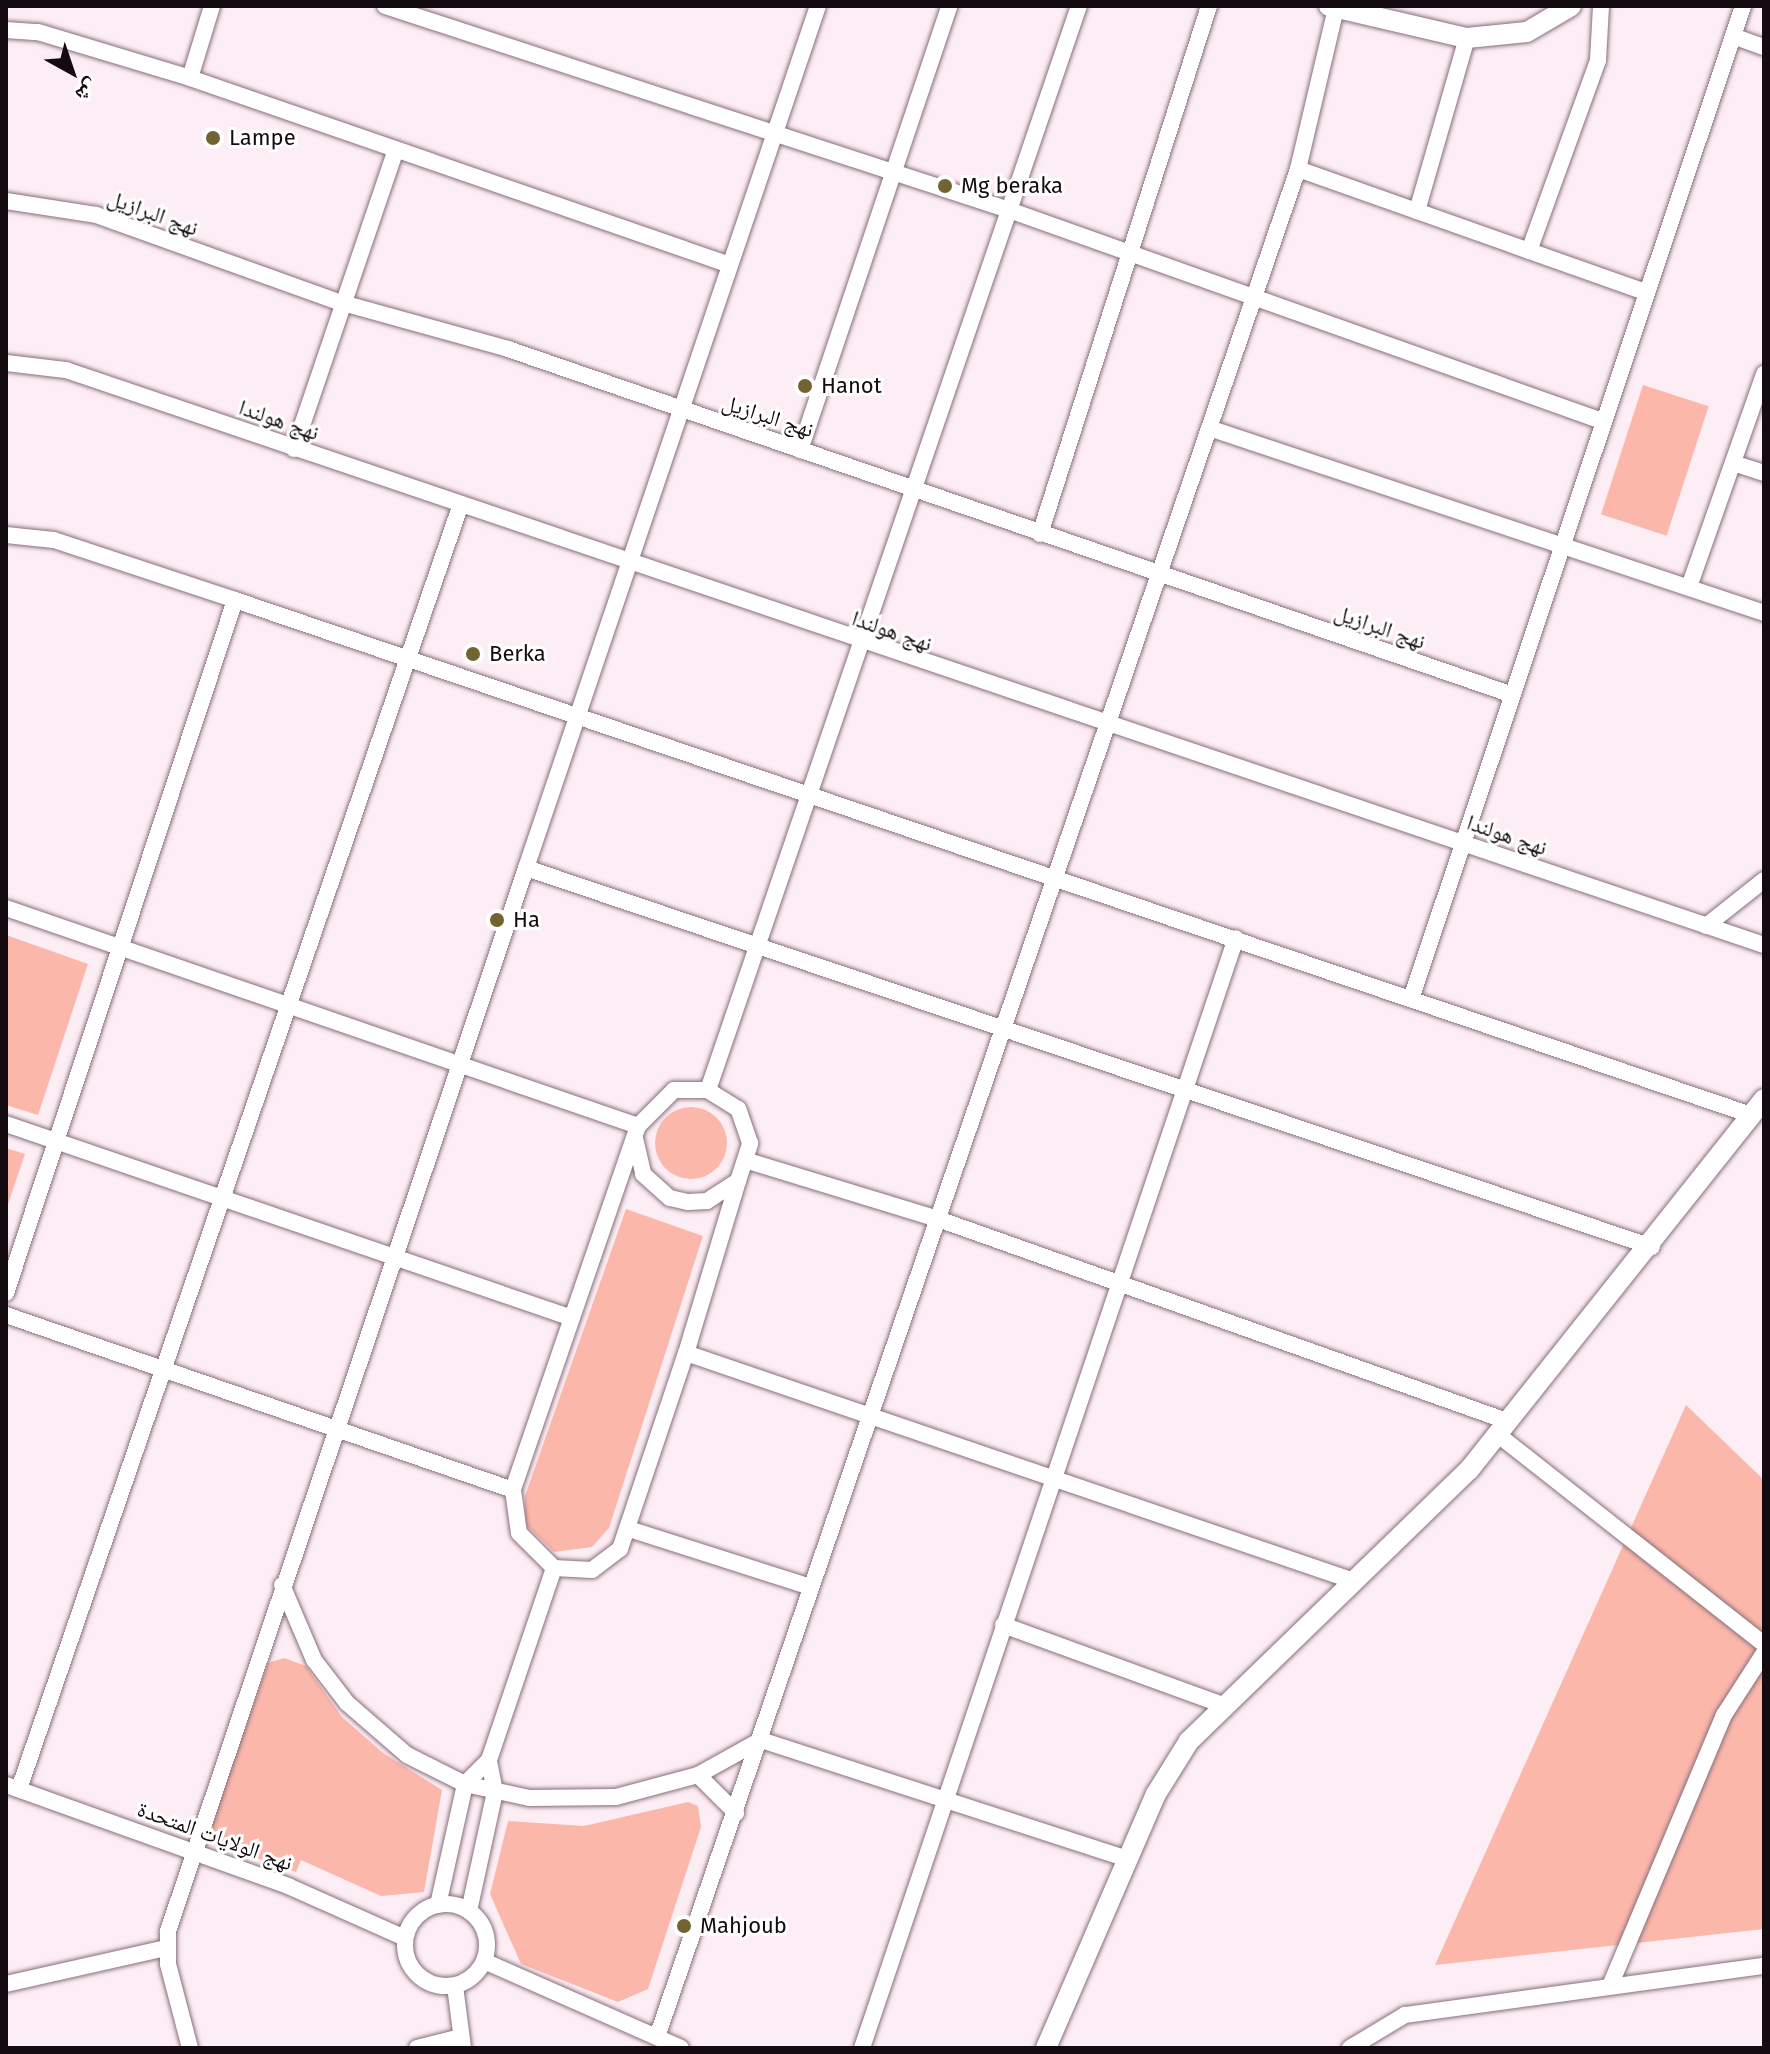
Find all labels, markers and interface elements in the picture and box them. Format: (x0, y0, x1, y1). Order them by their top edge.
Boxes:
north arrow (32, 32, 112, 112)
text: ش (70, 73, 105, 109)
place label: Lampe (229, 125, 296, 151)
marker: Lampe (204, 129, 222, 147)
place label: Mg beraka (961, 173, 1063, 199)
marker: Mg beraka (936, 177, 954, 195)
street label: نهج البرازيل (104, 184, 202, 242)
place label: Hanot (821, 373, 882, 399)
marker: Hanot (796, 377, 814, 395)
street label: نهج البرازيل (719, 389, 817, 443)
street label: نهج هولندا (235, 394, 323, 446)
street label: نهج البرازيل (1331, 599, 1429, 655)
street label: نهج هولندا (848, 605, 936, 657)
place label: Berka (489, 641, 546, 667)
marker: Berka (464, 645, 482, 663)
street label: نهج هولندا (1463, 809, 1551, 861)
place label: Ha (513, 907, 540, 933)
marker: Ha (488, 911, 506, 929)
street label: نهج الولايات المتحدة (134, 1796, 296, 1876)
place label: Mahjoub (700, 1913, 787, 1939)
marker: Mahjoub (675, 1917, 693, 1935)

